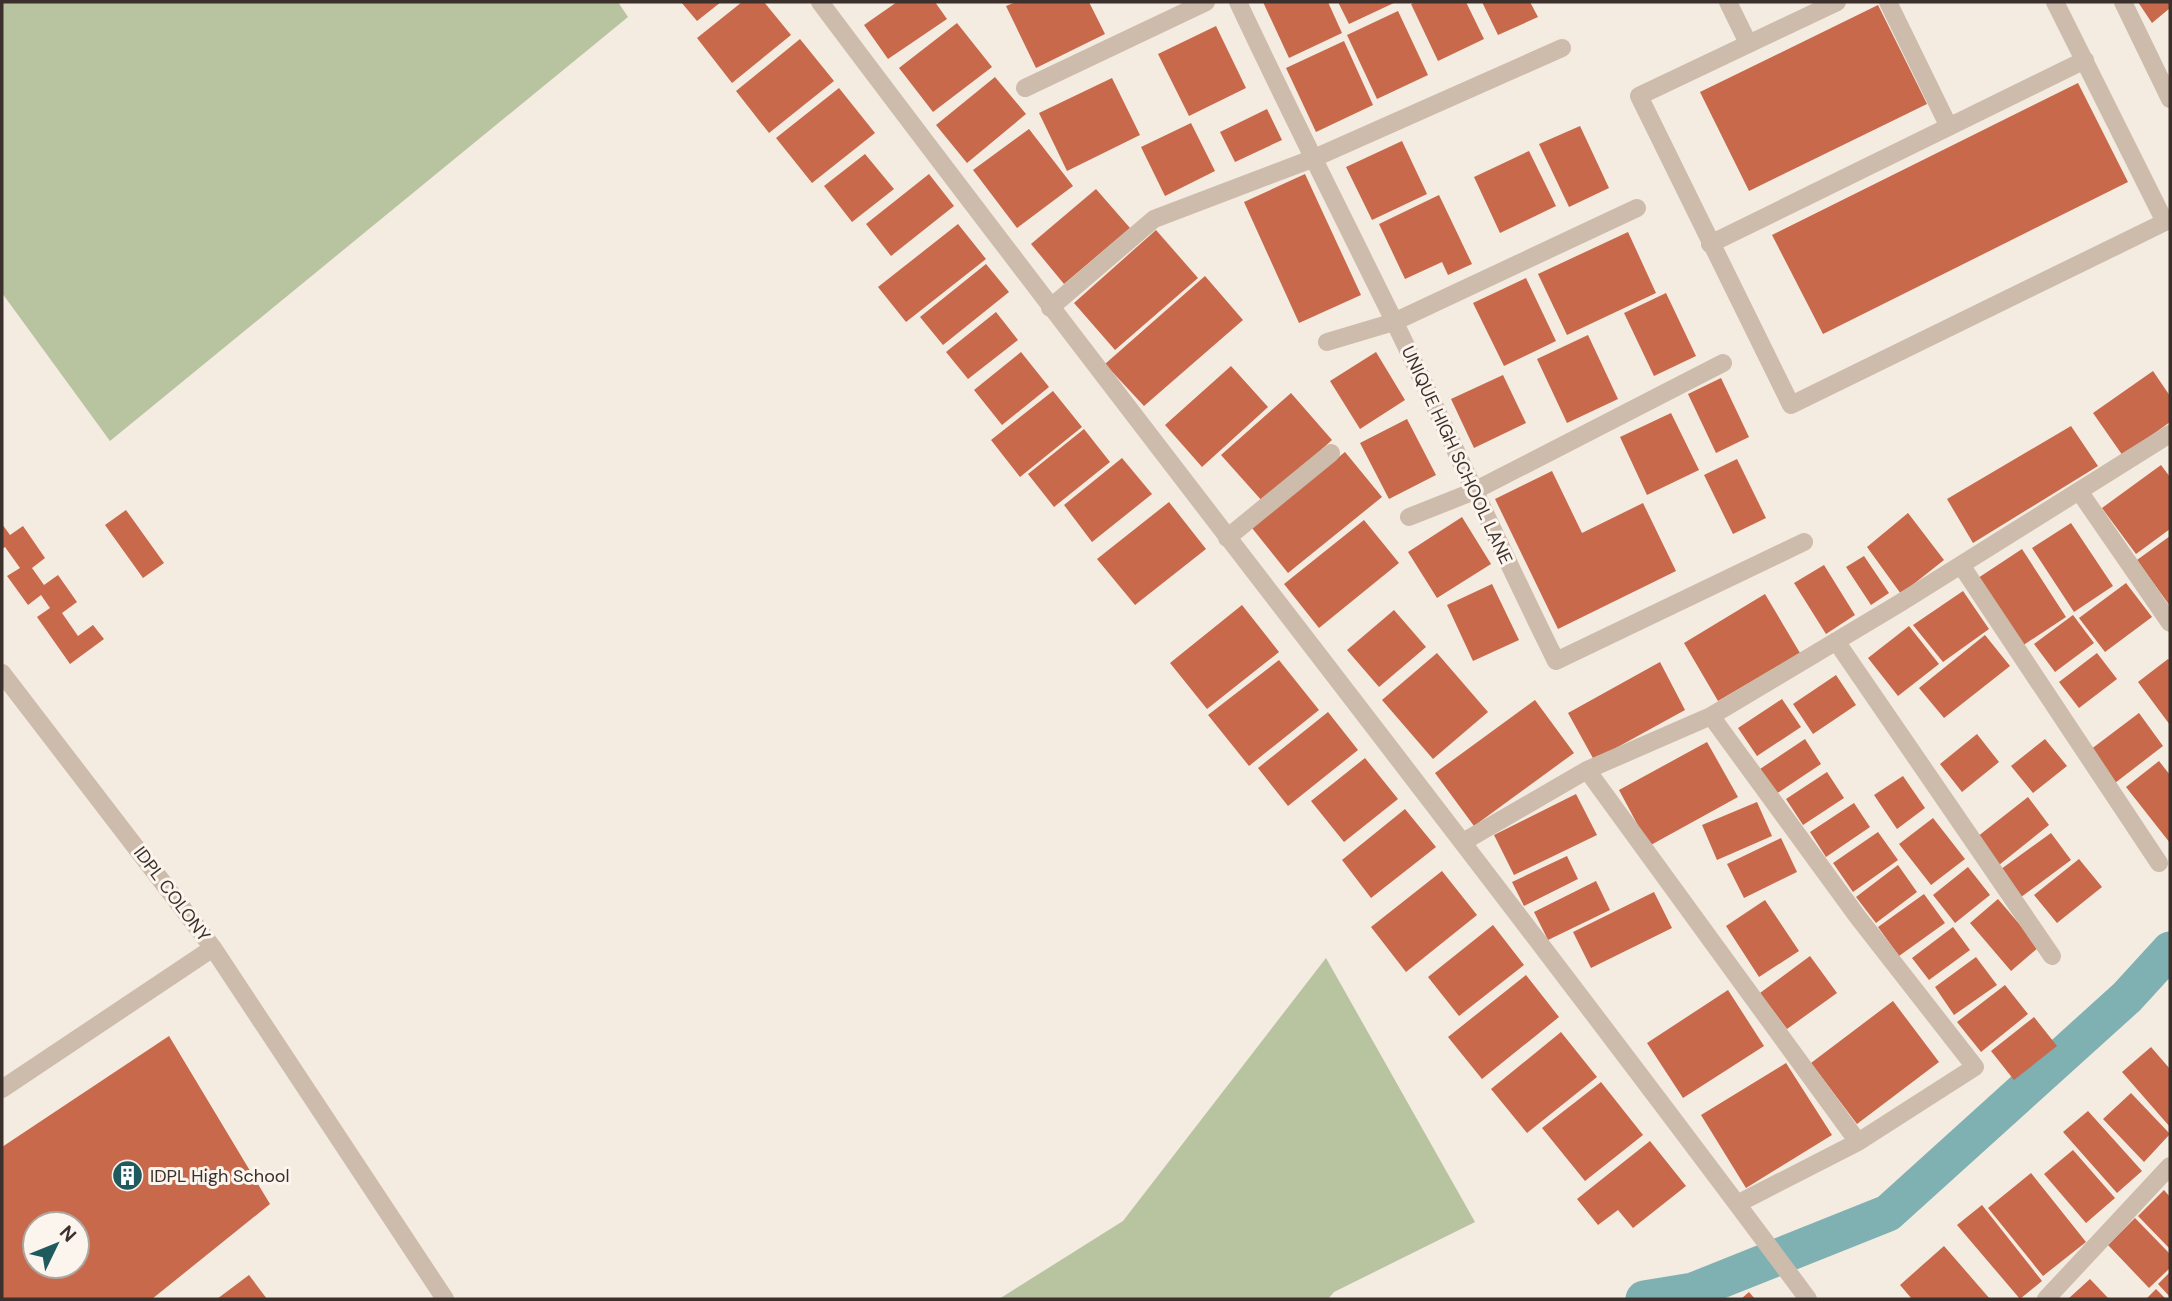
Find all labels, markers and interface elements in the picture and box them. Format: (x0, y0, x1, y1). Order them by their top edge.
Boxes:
street label: UNIQUE HIGH SCHOOL LANE (1396, 342, 1518, 568)
street label: IDPL COLONY (128, 842, 216, 947)
building icon: IDPL High School (110, 1159, 144, 1193)
place label: IDPL High School (150, 1164, 290, 1188)
north arrow (21, 1210, 91, 1280)
text: N (54, 1220, 82, 1247)

